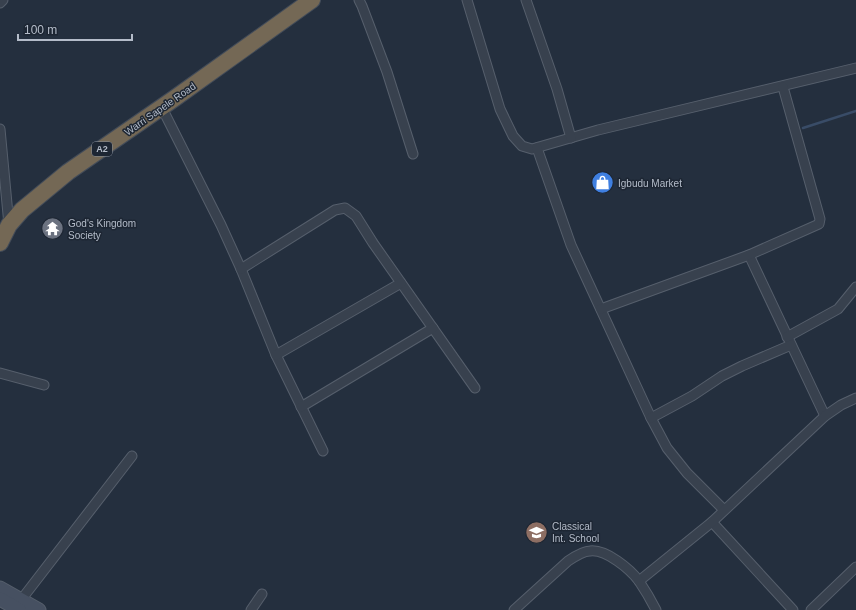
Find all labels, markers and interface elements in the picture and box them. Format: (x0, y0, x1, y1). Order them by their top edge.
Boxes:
scale bar (18, 16, 132, 42)
text: 100 m (24, 23, 57, 37)
street label: Warri Sapele Road (122, 80, 198, 138)
road number: A2 (92, 142, 112, 156)
shop icon: Igbudu Market (589, 170, 615, 196)
place label: Igbudu Market (618, 178, 682, 189)
temple icon: God's Kingdom Society (40, 216, 66, 242)
place label: God's Kingdom Society (68, 218, 136, 241)
school or university icon: Classical Int. School (524, 519, 550, 545)
place label: Classical Int. School (552, 521, 599, 544)

